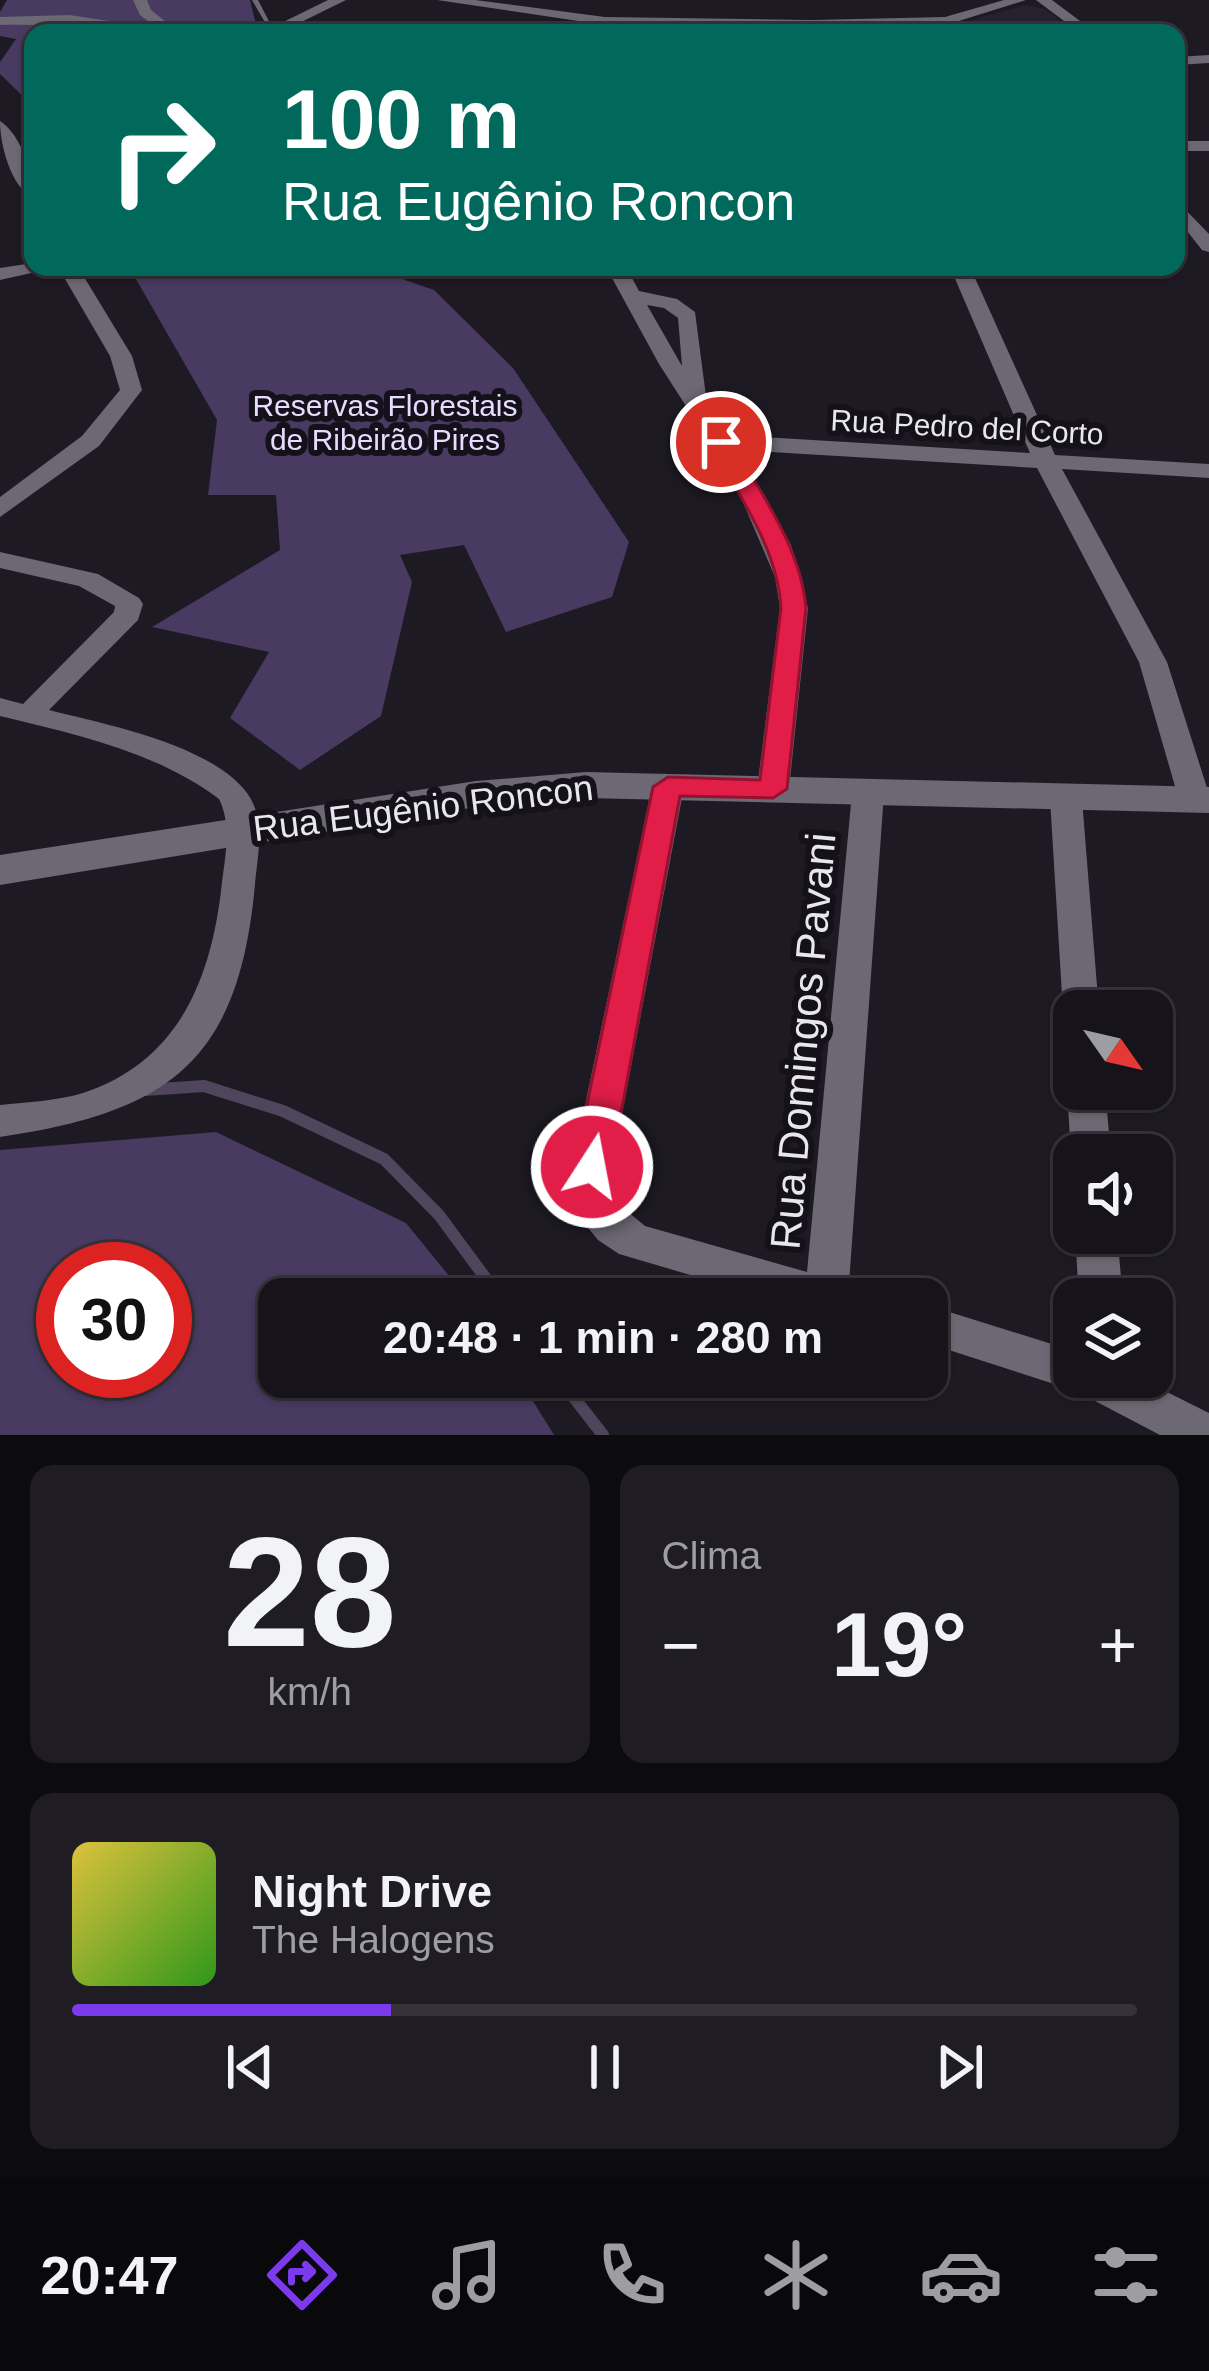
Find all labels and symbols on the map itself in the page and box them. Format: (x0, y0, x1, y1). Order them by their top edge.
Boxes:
park label: Reservas Florestais de Ribeirão Pires (252, 389, 518, 456)
pin (670, 391, 772, 493)
street label: Rua Pedro del Corto (830, 403, 1104, 451)
street label: Rua Eugênio Roncon (251, 767, 595, 849)
street label: Rua Domingos Pavani (761, 831, 845, 1251)
north arrow (1053, 990, 1173, 1110)
position arrow (529, 1104, 655, 1230)
speed limit sign: 30 (36, 1242, 192, 1398)

